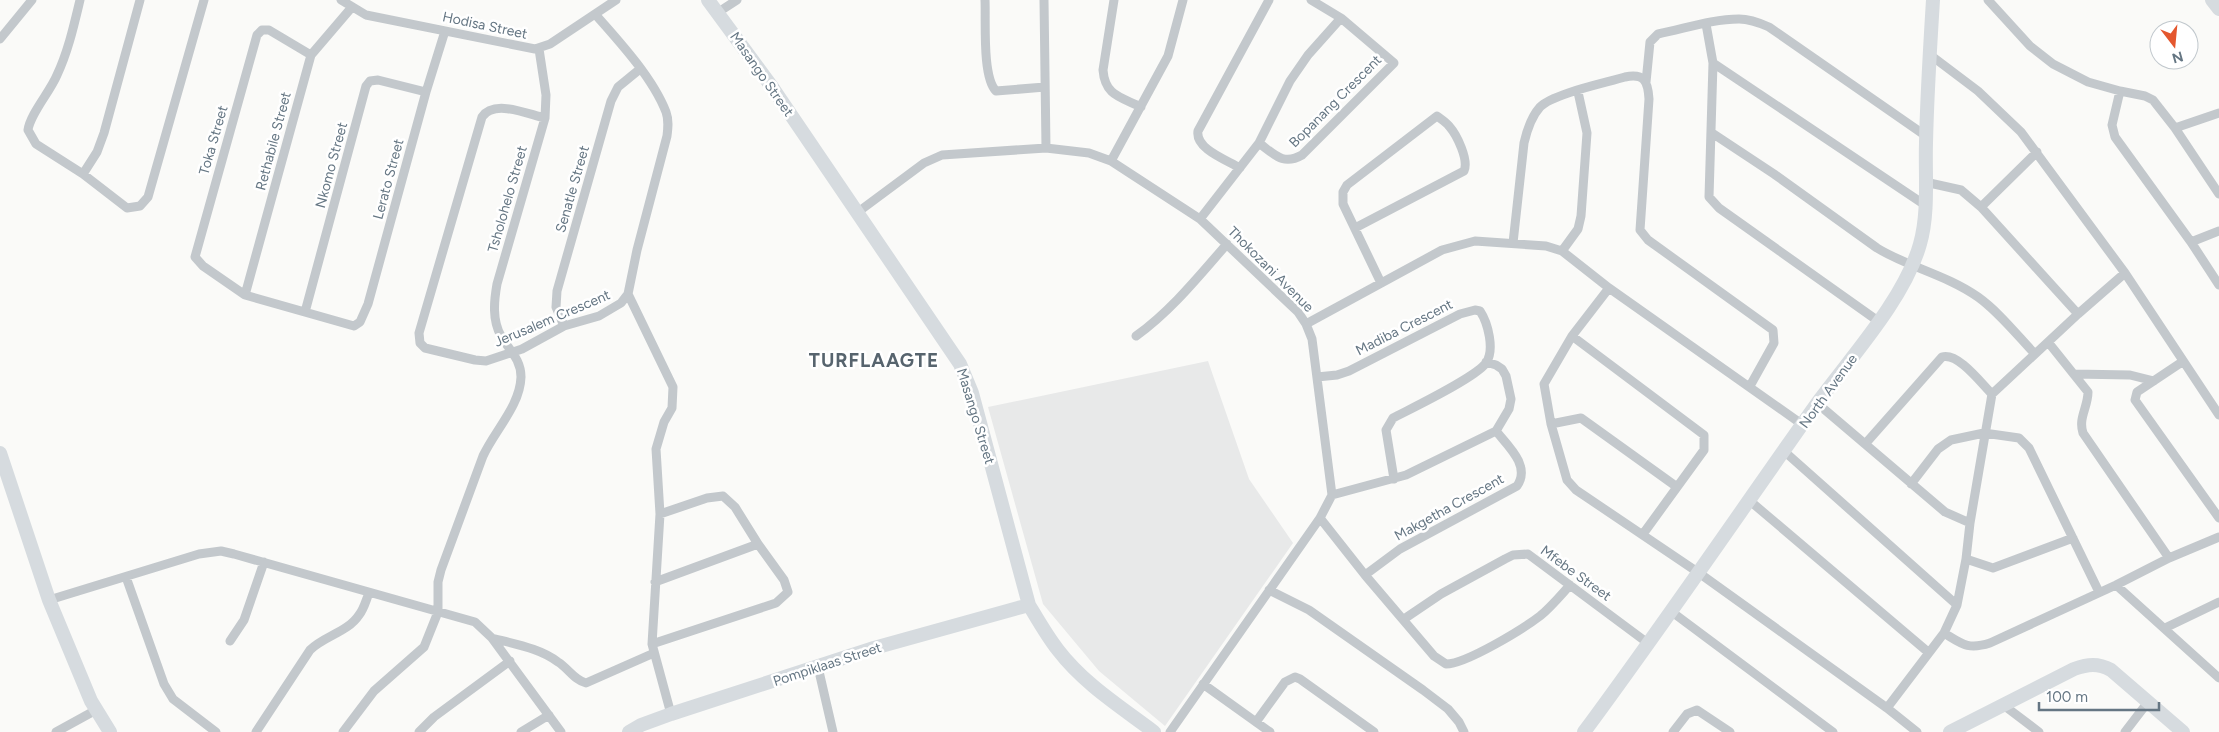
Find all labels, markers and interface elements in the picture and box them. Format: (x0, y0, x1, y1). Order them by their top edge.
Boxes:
street label: Hodisa Street (441, 8, 529, 43)
north arrow (2149, 20, 2199, 70)
street label: Masango Street (726, 29, 797, 120)
text: N (2170, 47, 2185, 67)
street label: Bopanang Crescent (1286, 52, 1385, 151)
street label: Rethabile Street (252, 90, 295, 192)
street label: Toka Street (195, 103, 231, 177)
street label: Nkomo Street (312, 120, 351, 210)
street label: Lerato Street (370, 137, 407, 221)
street label: Tsholohelo Street (484, 144, 531, 254)
street label: Senatle Street (552, 144, 593, 235)
street label: Thokozani Avenue (1224, 223, 1317, 316)
street label: Jerusalem Crescent (492, 286, 613, 351)
street label: Madiba Crescent (1353, 296, 1456, 359)
district label: TURFLAAGTE (809, 349, 939, 372)
street label: North Avenue (1796, 351, 1861, 432)
street label: Masango Street (953, 366, 998, 466)
street label: Makgetha Crescent (1392, 470, 1507, 545)
street label: Mfebe Street (1537, 542, 1614, 605)
street label: Pompiklaas Street (771, 639, 883, 690)
scale bar (2039, 680, 2159, 712)
text: 100 m (2046, 688, 2088, 706)

